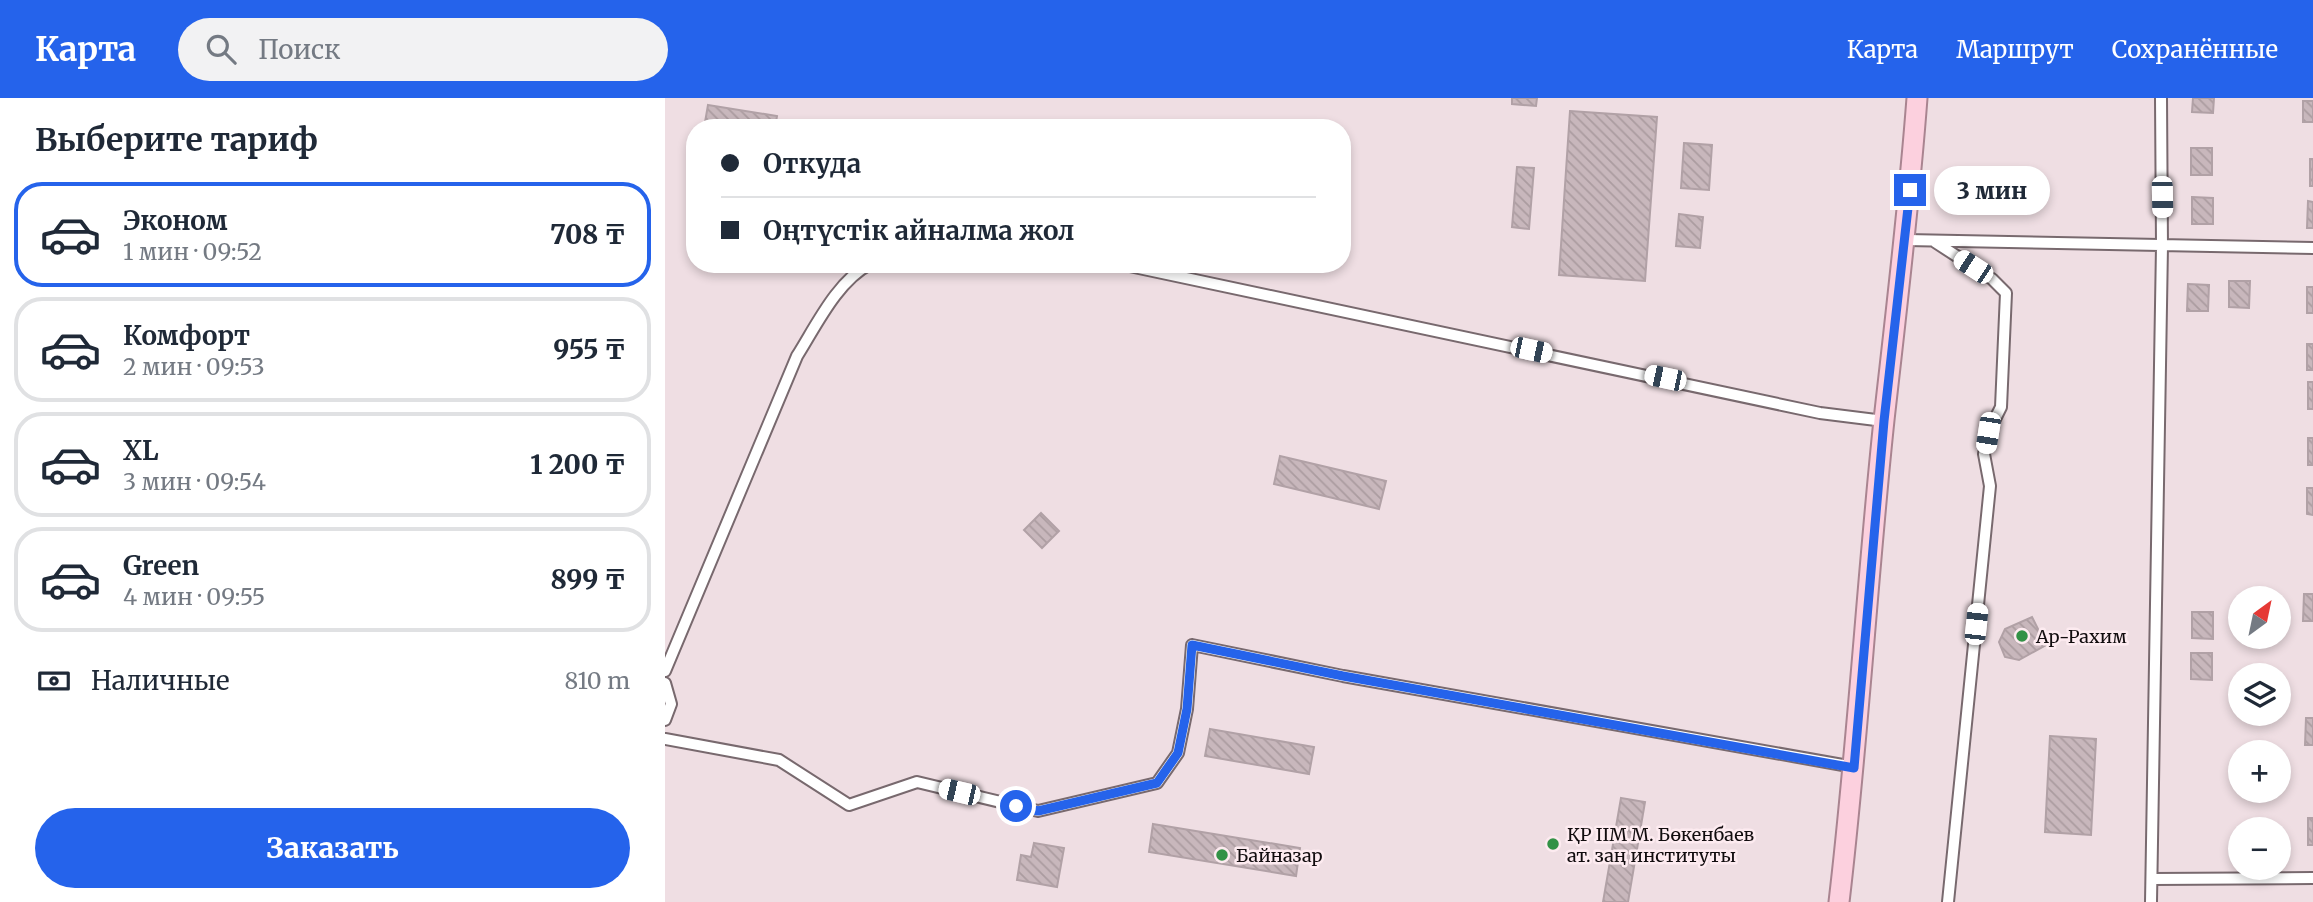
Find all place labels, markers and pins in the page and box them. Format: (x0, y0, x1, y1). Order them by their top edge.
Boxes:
place label: Ар-Рахим (2035, 625, 2127, 648)
marker: Ар-Рахим (2014, 628, 2030, 644)
place label: ҚР ІІМ М. Бөкенбаев ат. заң институты (1567, 823, 1754, 867)
marker: ҚР ІІМ М. Бөкенбаев ат. заң институты (1545, 836, 1561, 852)
place label: Байназар (1236, 844, 1323, 867)
marker: Байназар (1214, 847, 1230, 863)

